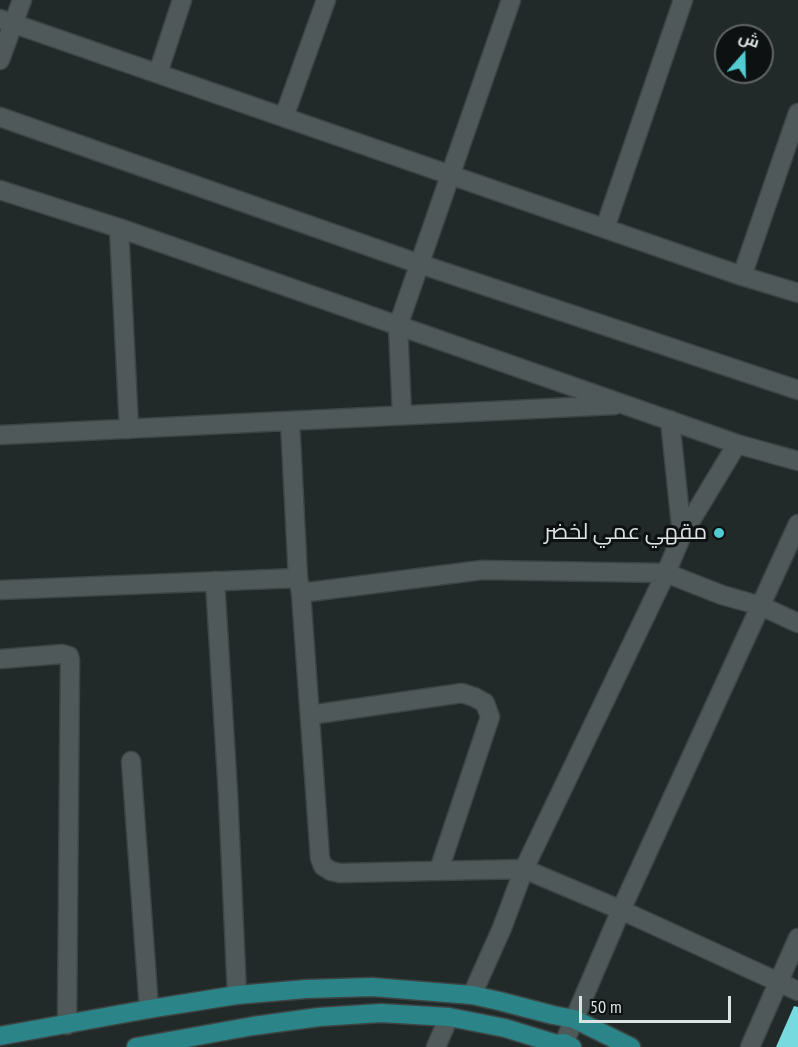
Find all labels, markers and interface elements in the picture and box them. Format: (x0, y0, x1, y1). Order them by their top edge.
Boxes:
north arrow (714, 24, 774, 84)
text: ش (736, 26, 763, 52)
place label: مقهي عمي لخضر (544, 520, 707, 546)
marker: مقهي عمي لخضر (712, 526, 726, 540)
scale bar (582, 984, 734, 1022)
text: 50 m (590, 995, 622, 1018)

